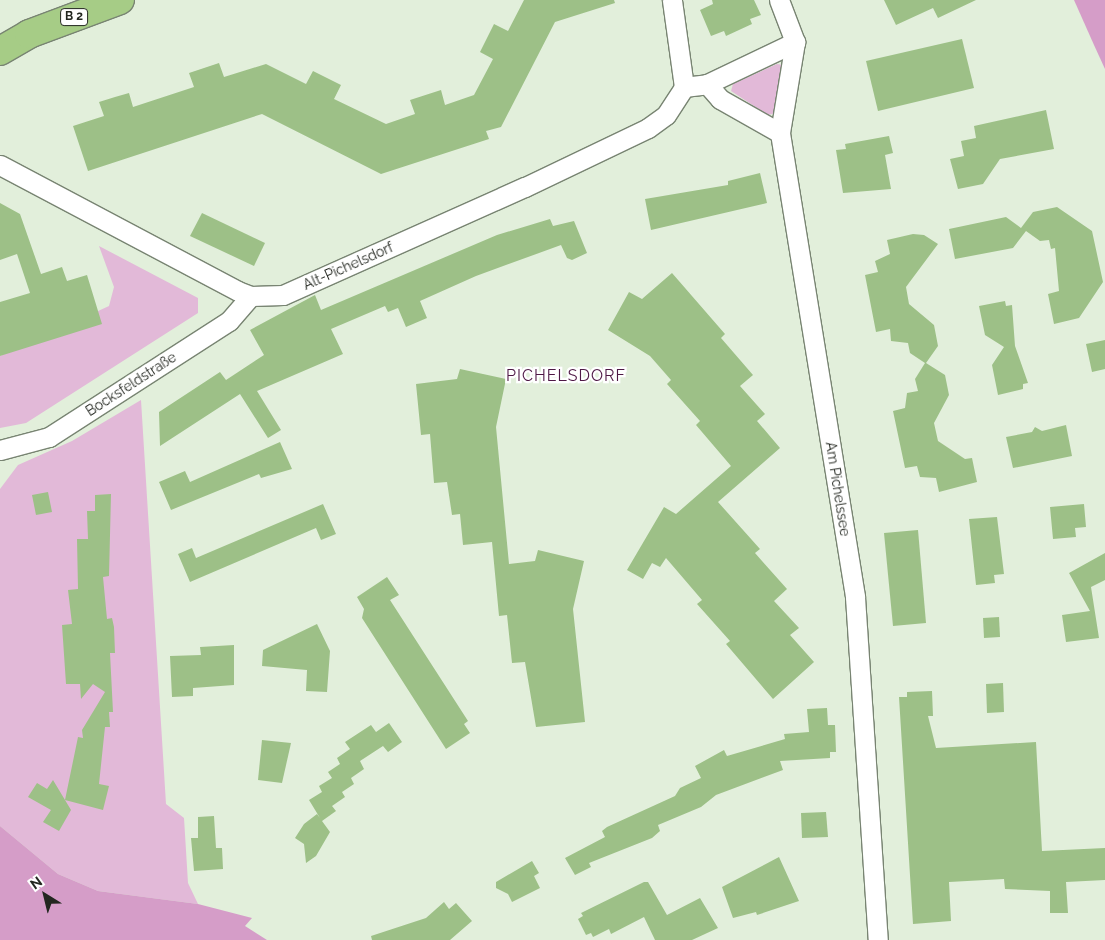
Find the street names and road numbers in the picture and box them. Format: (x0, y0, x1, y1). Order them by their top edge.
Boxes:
road number: B 2 (59, 8, 89, 26)
street label: Alt-Pichelsdorf (300, 239, 396, 293)
street label: Bocksfeldstraße (83, 348, 179, 420)
street label: Am Pichelssee (822, 441, 854, 537)

